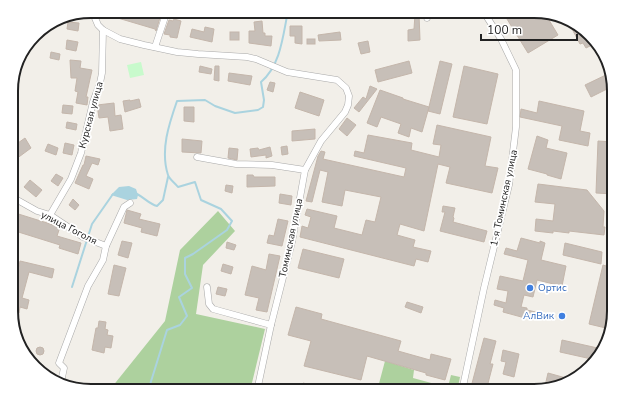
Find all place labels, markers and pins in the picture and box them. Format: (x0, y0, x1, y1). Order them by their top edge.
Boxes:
place label: Ортис (538, 281, 567, 295)
marker: Ортис (525, 283, 535, 293)
place label: АлВик (523, 309, 555, 323)
marker: АлВик (557, 311, 567, 321)

